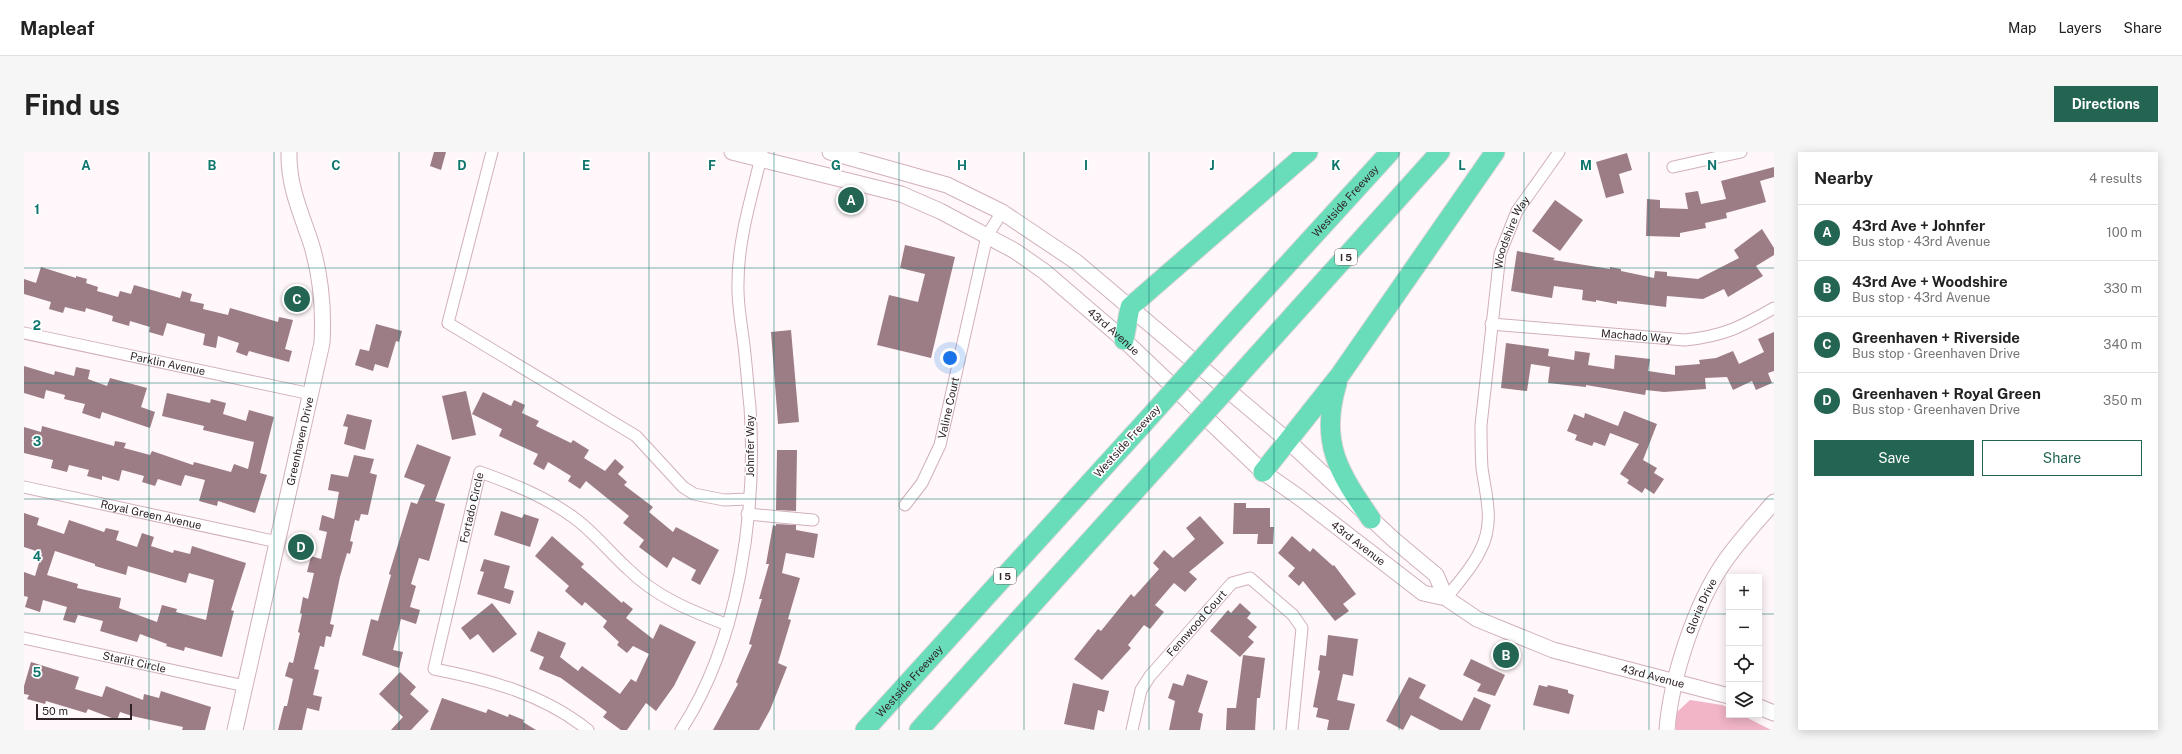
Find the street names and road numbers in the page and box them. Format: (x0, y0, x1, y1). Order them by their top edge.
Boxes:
street label: Westside Freeway (1310, 163, 1381, 239)
street label: Woodshire Way (1492, 194, 1532, 270)
road number: I 5 (1335, 249, 1357, 265)
street label: 43rd Avenue (1085, 305, 1142, 357)
street label: Machado Way (1601, 327, 1673, 345)
street label: Parklin Avenue (129, 350, 206, 377)
street label: Valine Court (936, 376, 961, 440)
street label: Greenhaven Drive (284, 396, 316, 487)
street label: Westside Freeway (1091, 402, 1163, 480)
street label: Johnfer Way (744, 415, 756, 477)
street label: Fortado Circle (458, 471, 486, 544)
street label: Royal Green Avenue (99, 498, 203, 531)
street label: 43rd Avenue (1329, 518, 1388, 568)
road number: I 5 (994, 568, 1016, 584)
street label: Gloria Drive (1684, 576, 1719, 636)
street label: Fennwood Court (1164, 588, 1229, 659)
street label: Westside Freeway (874, 643, 945, 720)
street label: Starlit Circle (102, 649, 167, 675)
street label: 43rd Avenue (1620, 662, 1686, 690)

